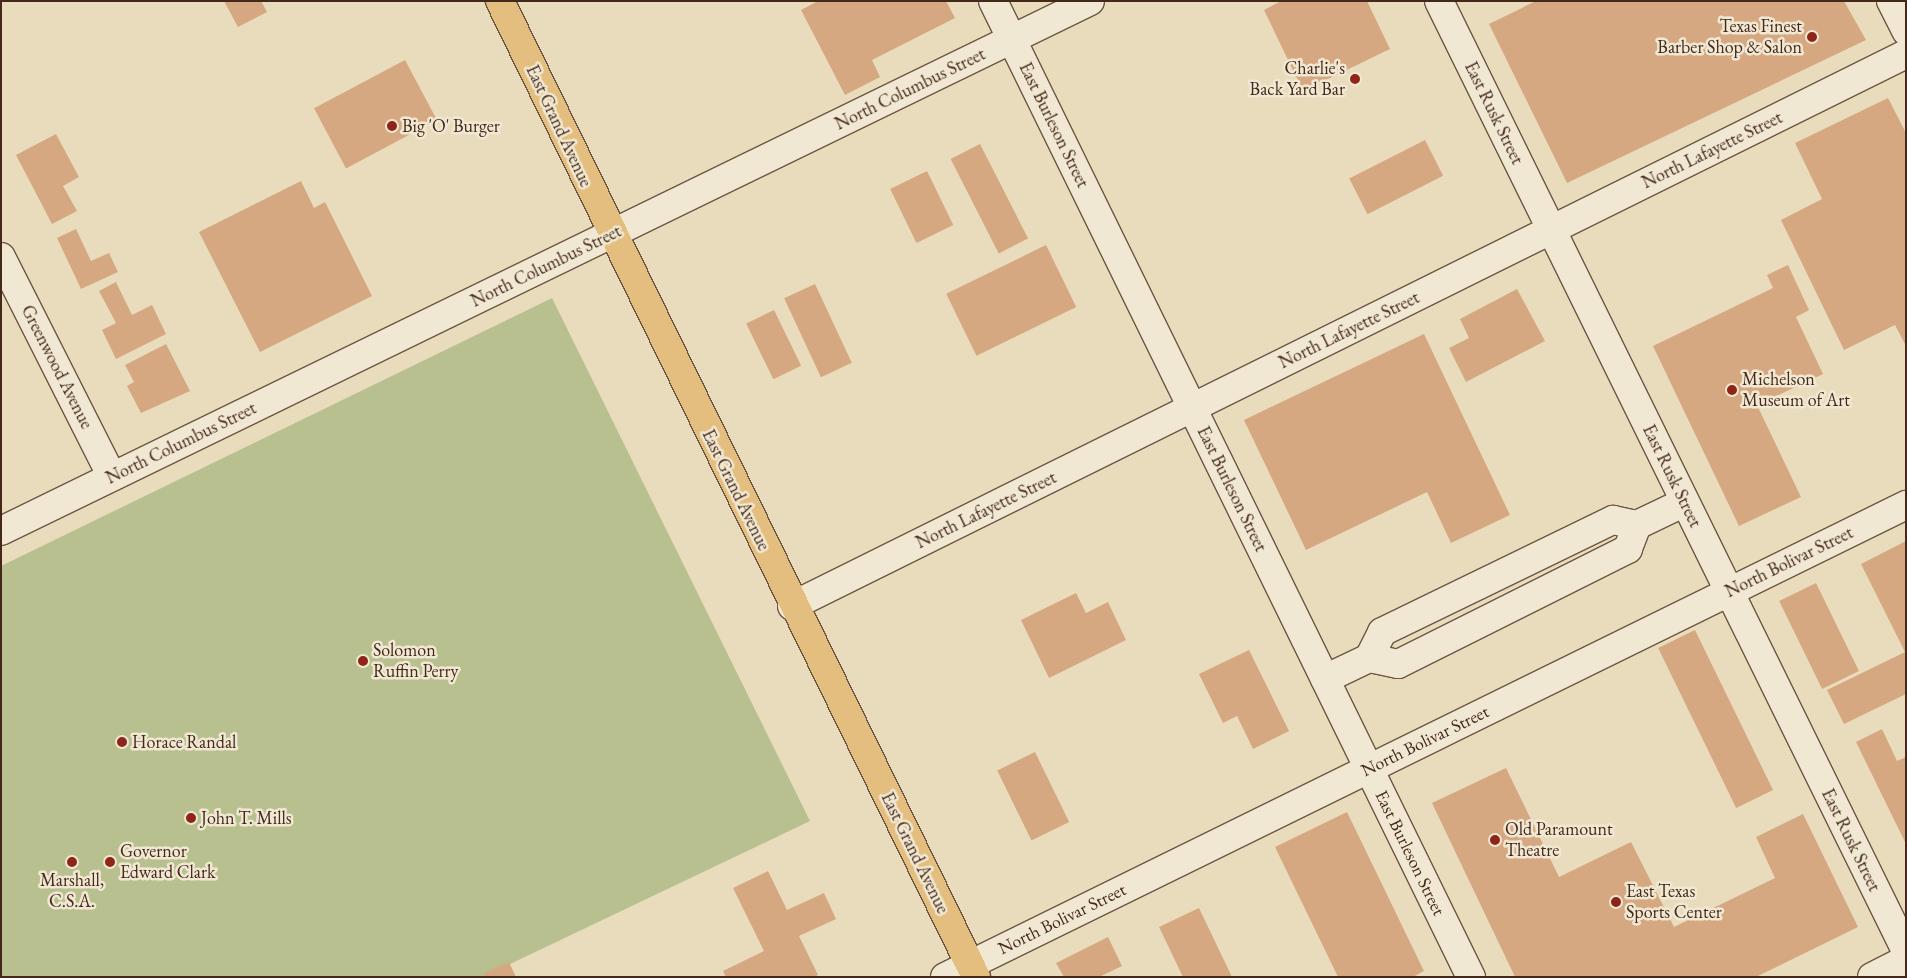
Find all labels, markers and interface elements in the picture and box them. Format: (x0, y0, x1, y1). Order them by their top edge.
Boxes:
place label: Texas Finest Barber Shop & Salon (1657, 16, 1802, 58)
marker: Texas Finest Barber Shop & Salon (1806, 31, 1818, 43)
street label: North Columbus Street (831, 43, 989, 135)
place label: Charlie's Back Yard Bar (1250, 58, 1345, 100)
street label: East Rusk Street (1460, 58, 1528, 168)
street label: East Burleson Street (1014, 59, 1094, 191)
street label: East Grand Avenue (521, 62, 597, 190)
marker: Charlie's Back Yard Bar (1349, 73, 1361, 85)
street label: North Lafayette Street (1638, 107, 1786, 193)
place label: Big 'O' Burger (402, 115, 500, 137)
marker: Big 'O' Burger (386, 120, 398, 132)
street label: North Columbus Street (467, 220, 625, 312)
street label: North Lafayette Street (1275, 287, 1423, 373)
street label: Greenwood Avenue (16, 301, 98, 433)
place label: Michelson Museum of Art (1742, 369, 1850, 412)
marker: Michelson Museum of Art (1726, 384, 1738, 396)
street label: North Columbus Street (102, 397, 260, 489)
street label: East Rusk Street (1638, 421, 1706, 531)
street label: East Burleson Street (1192, 423, 1272, 555)
street label: East Grand Avenue (697, 426, 775, 554)
street label: North Lafayette Street (912, 467, 1060, 553)
street label: North Bolivar Street (1722, 522, 1856, 602)
place label: Solomon Ruffin Perry (373, 640, 458, 682)
marker: Solomon Ruffin Perry (357, 655, 369, 667)
street label: North Bolivar Street (1358, 701, 1492, 781)
place label: Horace Randal (132, 731, 236, 753)
marker: Horace Randal (116, 736, 128, 748)
street label: East Rusk Street (1817, 785, 1885, 895)
street label: East Burleson Street (1370, 787, 1450, 919)
street label: East Grand Avenue (876, 789, 954, 917)
place label: John T. Mills (201, 807, 292, 829)
marker: John T. Mills (185, 812, 197, 824)
place label: Old Paramount Theatre (1505, 819, 1613, 862)
marker: Old Paramount Theatre (1489, 834, 1501, 846)
place label: Governor Edward Clark (120, 841, 216, 884)
marker: Marshall, C.S.A. (66, 856, 78, 868)
marker: Governor Edward Clark (104, 856, 116, 868)
place label: Marshall, C.S.A. (40, 870, 104, 912)
street label: North Bolivar Street (995, 879, 1129, 959)
place label: East Texas Sports Center (1626, 881, 1722, 924)
marker: East Texas Sports Center (1610, 896, 1622, 908)

